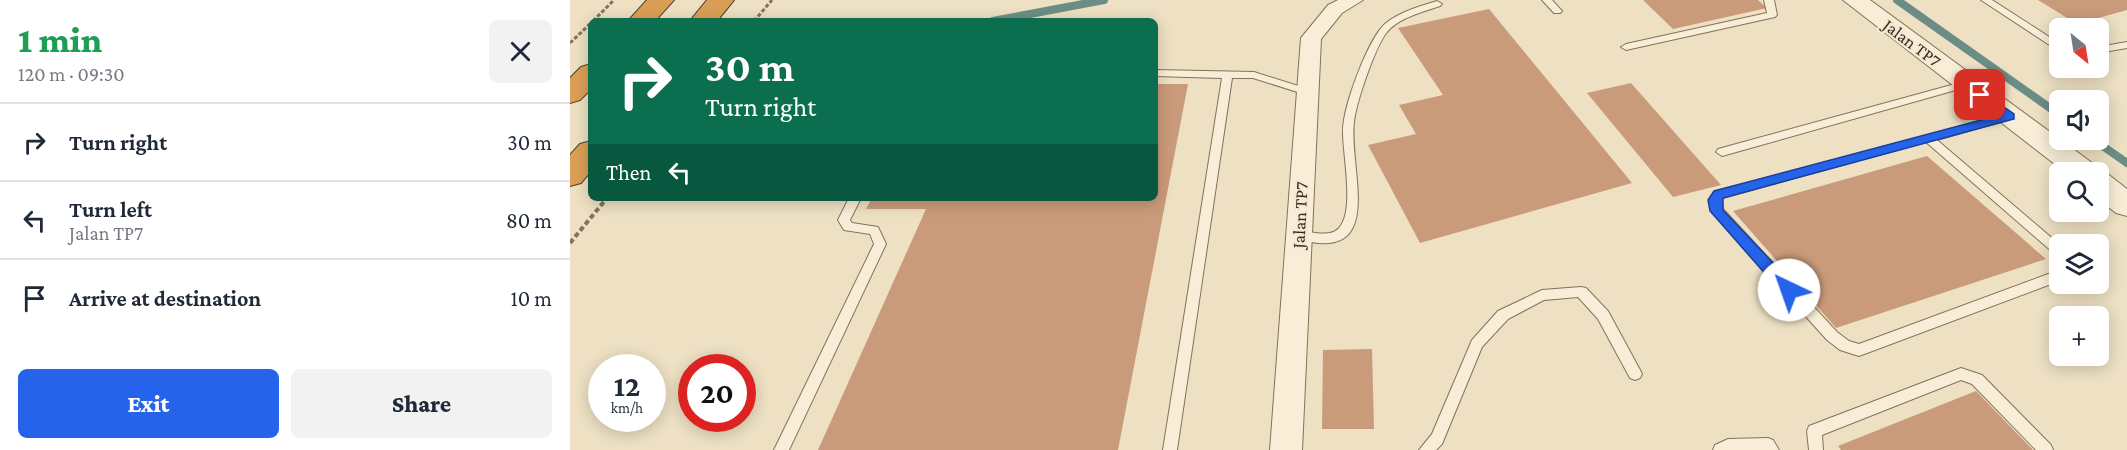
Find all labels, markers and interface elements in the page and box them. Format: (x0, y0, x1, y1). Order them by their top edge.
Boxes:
street label: Jalan TP7 (1878, 14, 1945, 71)
north arrow (2049, 18, 2109, 78)
map controls (2049, 18, 2109, 366)
text: 1 min (18, 20, 102, 60)
button: close (489, 20, 552, 83)
icon: right (606, 42, 684, 120)
text: 30 m (705, 43, 795, 90)
text: 120 m · 09:30 (18, 63, 124, 85)
pin (1954, 69, 2005, 120)
icon: arrive (1963, 78, 1996, 111)
button: sound (2049, 90, 2109, 150)
text: Turn right (705, 92, 816, 122)
icon: right (18, 126, 51, 159)
text: Turn right (69, 130, 167, 155)
text: 30 m (507, 130, 552, 155)
icon: left (663, 156, 696, 189)
text: Then (606, 160, 651, 185)
button: search (2049, 162, 2109, 222)
street label: Jalan TP7 (1288, 181, 1312, 251)
text: Turn left (69, 197, 152, 222)
icon: left (18, 204, 51, 237)
text: 80 m (506, 208, 552, 233)
text: Jalan TP7 (69, 222, 143, 244)
button: layers (2049, 234, 2109, 294)
position arrow (1757, 258, 1821, 322)
icon: arrive (18, 282, 51, 315)
text: Arrive at destination (69, 286, 261, 311)
text: 10 m (510, 286, 552, 311)
button: + (2049, 306, 2109, 366)
speed limit sign: 20 (678, 354, 756, 432)
button: Exit (18, 369, 279, 438)
button: Share (291, 369, 552, 438)
text: 12 (614, 369, 640, 402)
text: km/h (611, 400, 643, 416)

